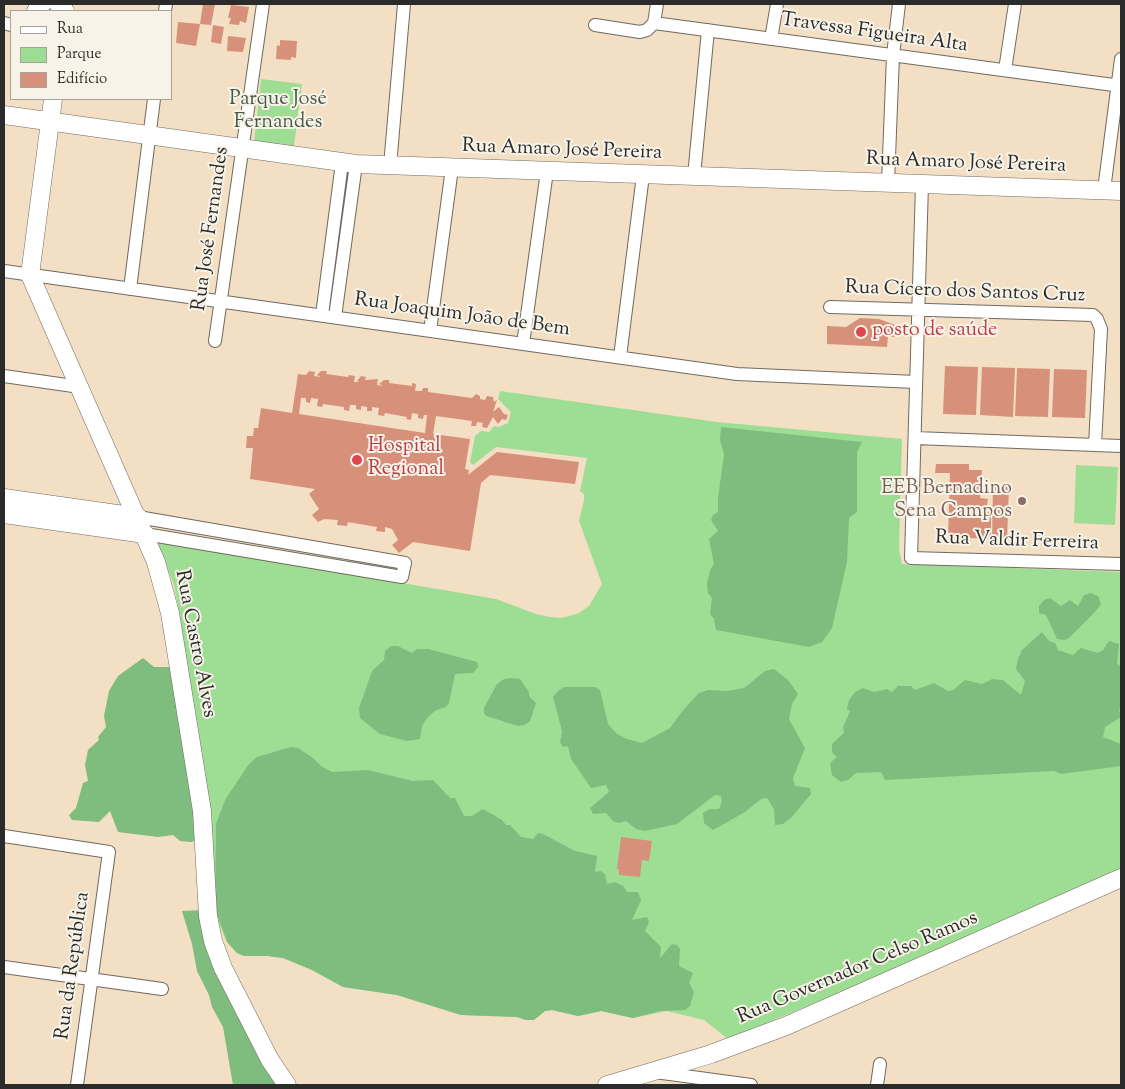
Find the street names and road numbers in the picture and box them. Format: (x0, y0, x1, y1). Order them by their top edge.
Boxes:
street label: Travessa Figueira Alta (779, 9, 969, 59)
street label: Rua Amaro José Pereira (462, 136, 662, 166)
street label: Rua José Fernandes (189, 145, 235, 313)
street label: Rua Amaro José Pereira (866, 149, 1066, 179)
street label: Rua Cícero dos Santos Cruz (844, 277, 1086, 309)
street label: Rua Joaquim João de Bem (353, 289, 571, 343)
street label: Rua Valdir Ferreira (935, 527, 1099, 557)
street label: Rua Castro Alves (168, 568, 220, 720)
street label: Rua da República (52, 890, 96, 1042)
street label: Rua Governador Celso Ramos (734, 907, 982, 1031)

